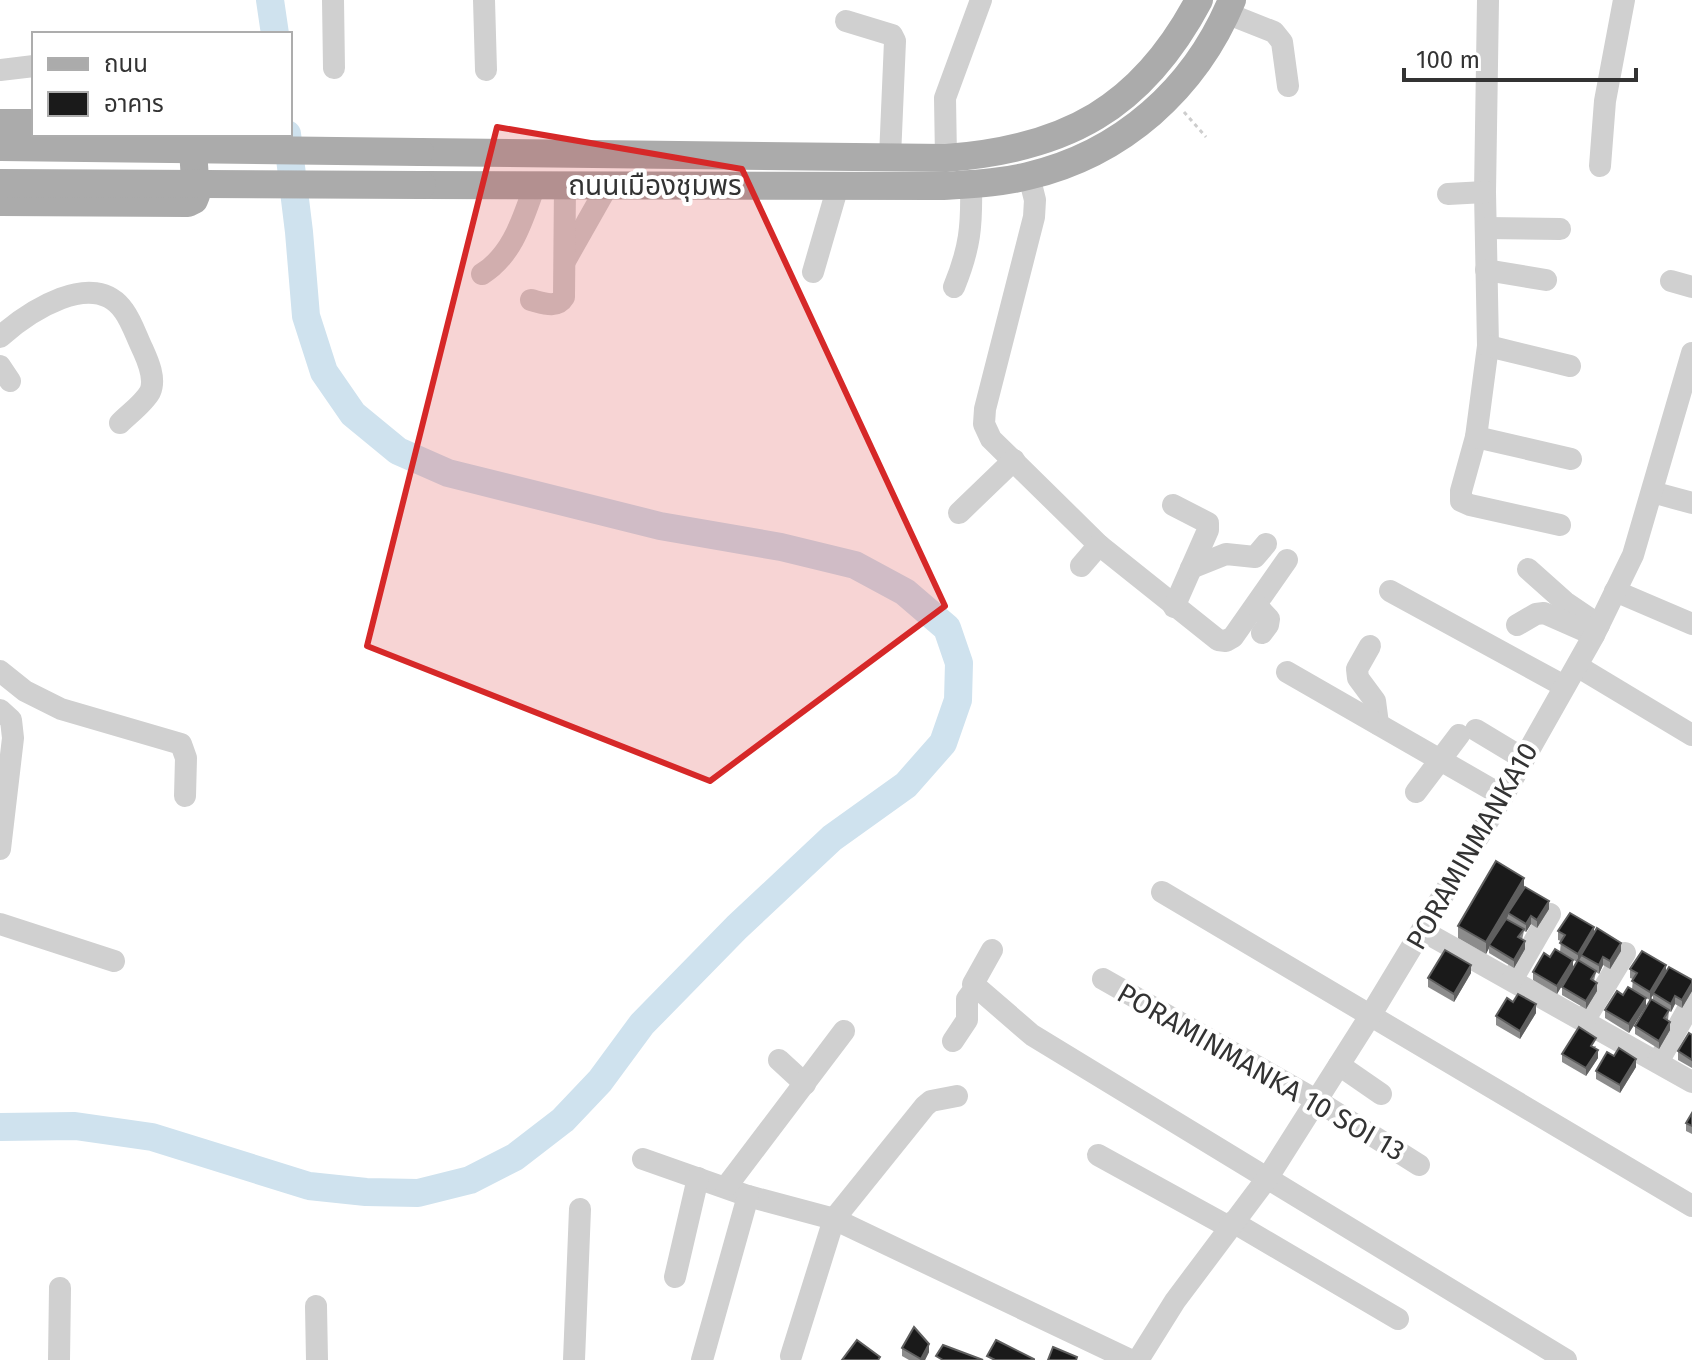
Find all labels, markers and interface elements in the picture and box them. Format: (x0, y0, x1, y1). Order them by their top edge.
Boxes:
legend (32, 32, 292, 136)
scale bar (1404, 32, 1636, 82)
text: 100 m (1416, 46, 1480, 74)
text: ถนน (104, 50, 148, 78)
text: อาคาร (104, 90, 164, 118)
street label: ถนนเมืองชุมพร (568, 169, 742, 202)
street label: PORAMINMANKA10 (1399, 737, 1545, 955)
street label: PORAMINMANKA 10 SOI 13 (1111, 976, 1411, 1168)

